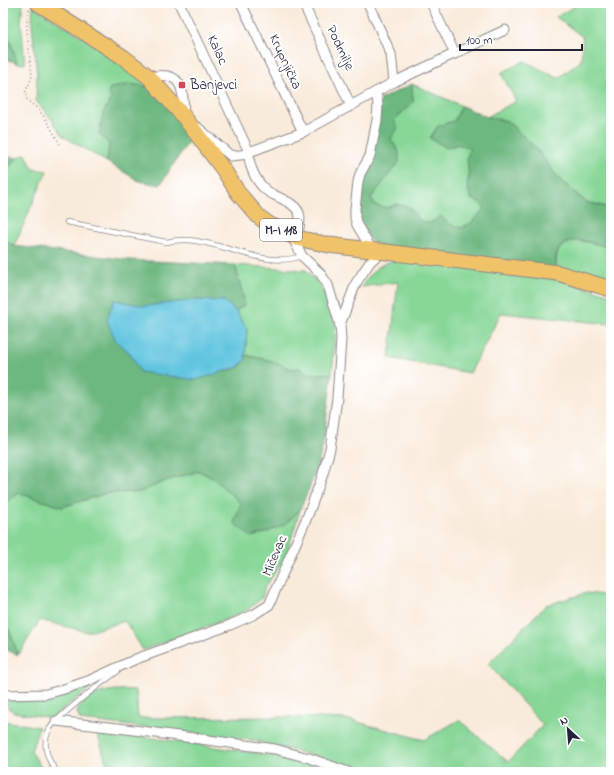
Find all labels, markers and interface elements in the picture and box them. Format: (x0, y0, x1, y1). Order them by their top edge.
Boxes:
street label: Podmilje (321, 22, 360, 74)
scale bar (460, 26, 582, 52)
street label: Krupnjička (263, 31, 307, 93)
street label: Kalac (201, 32, 233, 69)
text: 100 m (466, 32, 493, 50)
place label: Banjevci (189, 75, 237, 96)
marker: Banjevci (177, 80, 187, 90)
road number: M-I 118 (260, 219, 302, 241)
street label: Mičevac (257, 532, 293, 580)
north arrow (548, 709, 588, 749)
text: N (557, 712, 571, 730)

